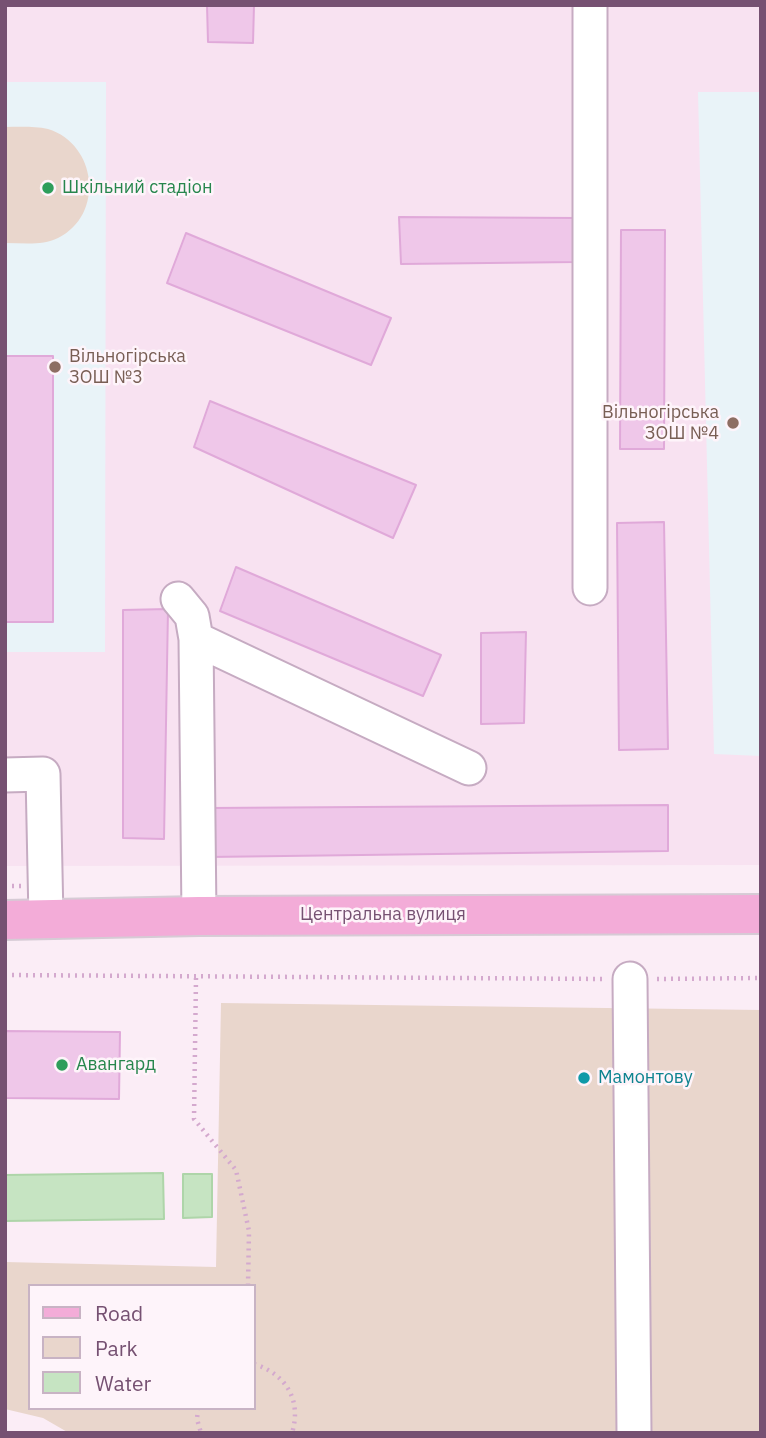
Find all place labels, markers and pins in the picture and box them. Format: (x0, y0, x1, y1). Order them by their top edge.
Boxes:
place label: Шкільний стадіон (62, 177, 212, 199)
marker: Шкільний стадіон (40, 180, 56, 196)
place label: Вільногірська ЗОШ №3 (69, 346, 186, 388)
marker: Вільногірська ЗОШ №3 (47, 359, 63, 375)
place label: Вільногірська ЗОШ №4 (602, 402, 719, 444)
marker: Вільногірська ЗОШ №4 (725, 415, 741, 431)
place label: Авангард (76, 1054, 156, 1076)
marker: Авангард (54, 1057, 70, 1073)
place label: Мамонтову (598, 1067, 693, 1089)
marker: Мамонтову (576, 1070, 592, 1086)

